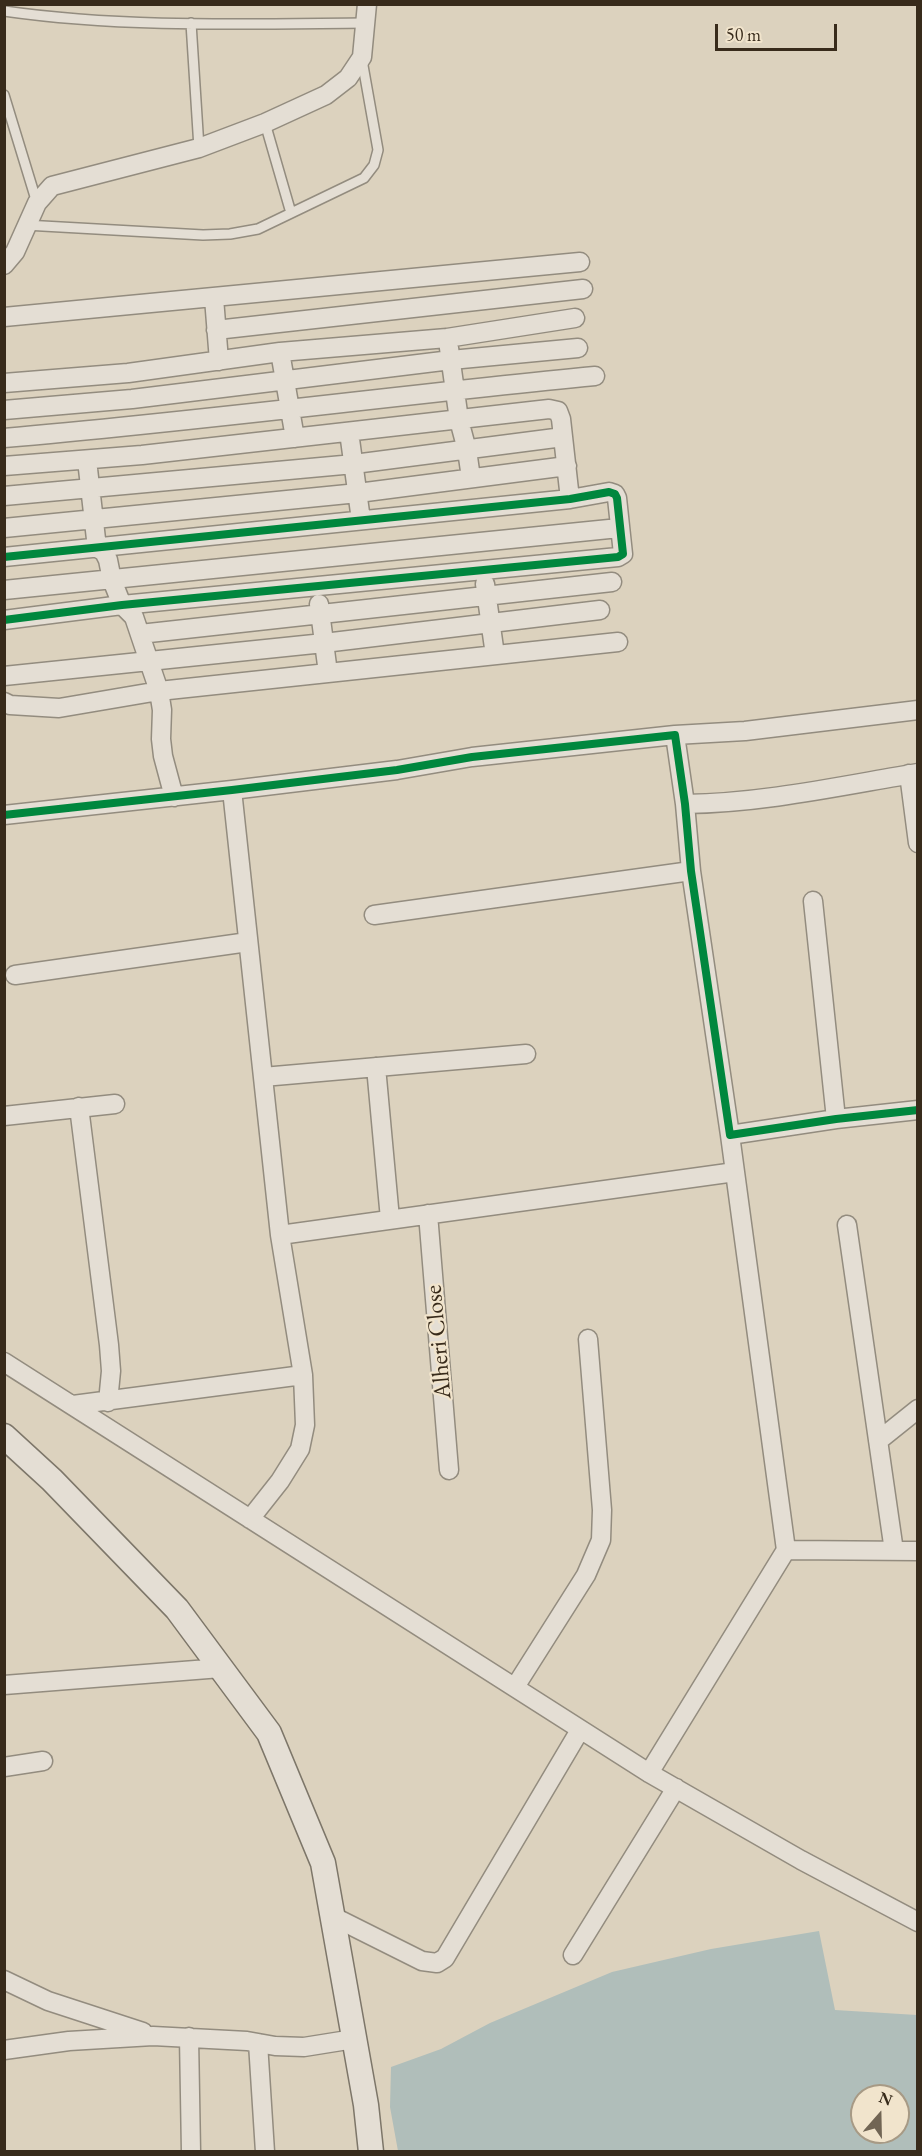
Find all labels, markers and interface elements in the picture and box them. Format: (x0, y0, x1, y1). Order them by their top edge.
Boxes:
scale bar (718, 12, 840, 50)
text: 50 m (726, 23, 761, 46)
street label: Alheri Close (420, 1284, 458, 1400)
north arrow (850, 2084, 910, 2144)
text: N (876, 2086, 895, 2111)

